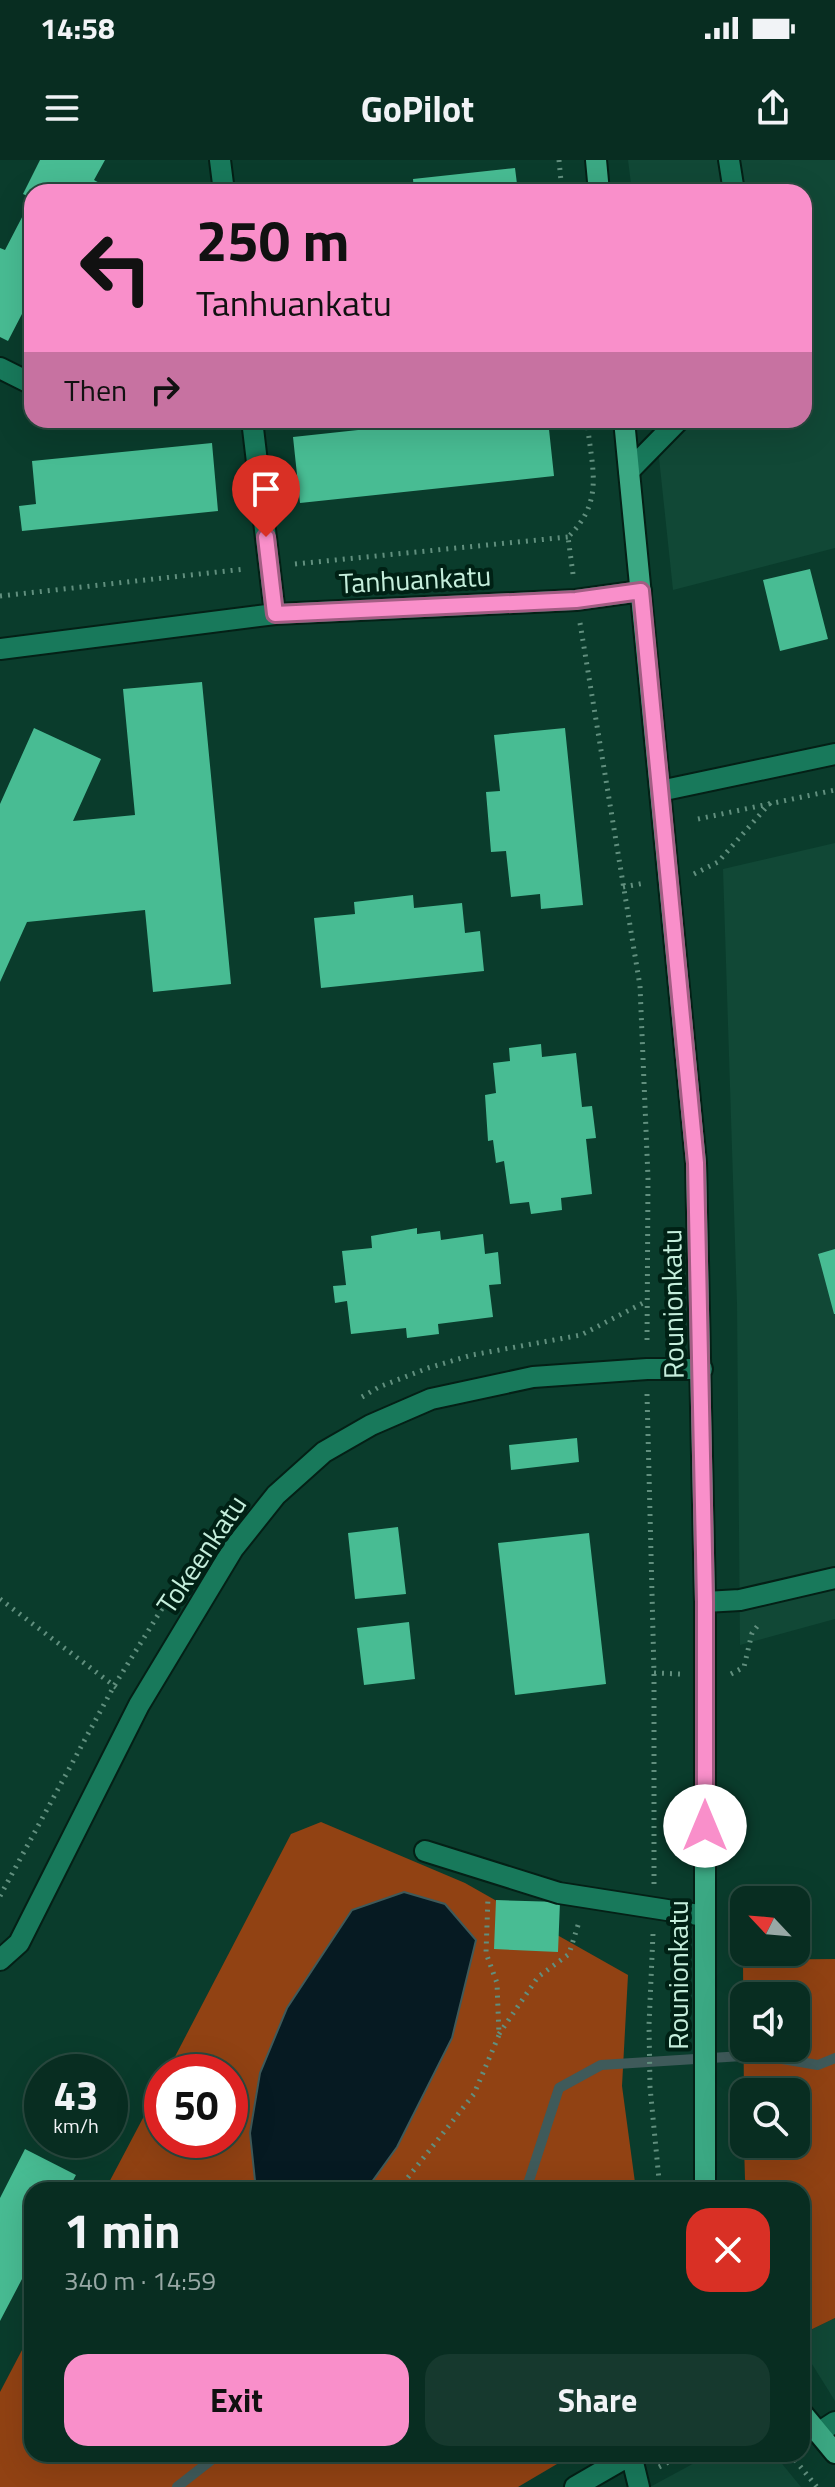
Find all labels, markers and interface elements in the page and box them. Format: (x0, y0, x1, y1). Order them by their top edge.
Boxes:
text: 14:58 (40, 5, 115, 51)
text: GoPilot (361, 81, 474, 136)
icon: menu (40, 86, 84, 130)
icon: share (751, 86, 795, 130)
text: 250 m (196, 198, 349, 283)
icon: left (64, 216, 168, 320)
text: Tanhuankatu (196, 275, 392, 330)
text: Then (64, 367, 127, 413)
icon: right (143, 368, 187, 412)
pin (232, 455, 300, 537)
icon: arrive (244, 467, 288, 511)
street label: Tanhuankatu (338, 554, 492, 604)
street label: Rounionkatu (649, 1229, 695, 1379)
street label: Tokeenkatu (145, 1486, 257, 1622)
position arrow (663, 1784, 747, 1868)
north arrow (730, 1886, 810, 1966)
map controls (730, 1886, 810, 2158)
street label: Rounionkatu (656, 1900, 699, 2050)
button: sound (730, 1982, 810, 2062)
speed limit sign: 50 (144, 2054, 248, 2158)
text: 43 (54, 2065, 98, 2126)
button: search (730, 2078, 810, 2158)
text: km/h (53, 2110, 99, 2141)
text: 1 min (64, 2194, 181, 2267)
button: close (686, 2208, 770, 2292)
text: 340 m · 14:59 (64, 2261, 216, 2300)
button: Exit (64, 2354, 409, 2446)
button: Share (425, 2354, 770, 2446)

